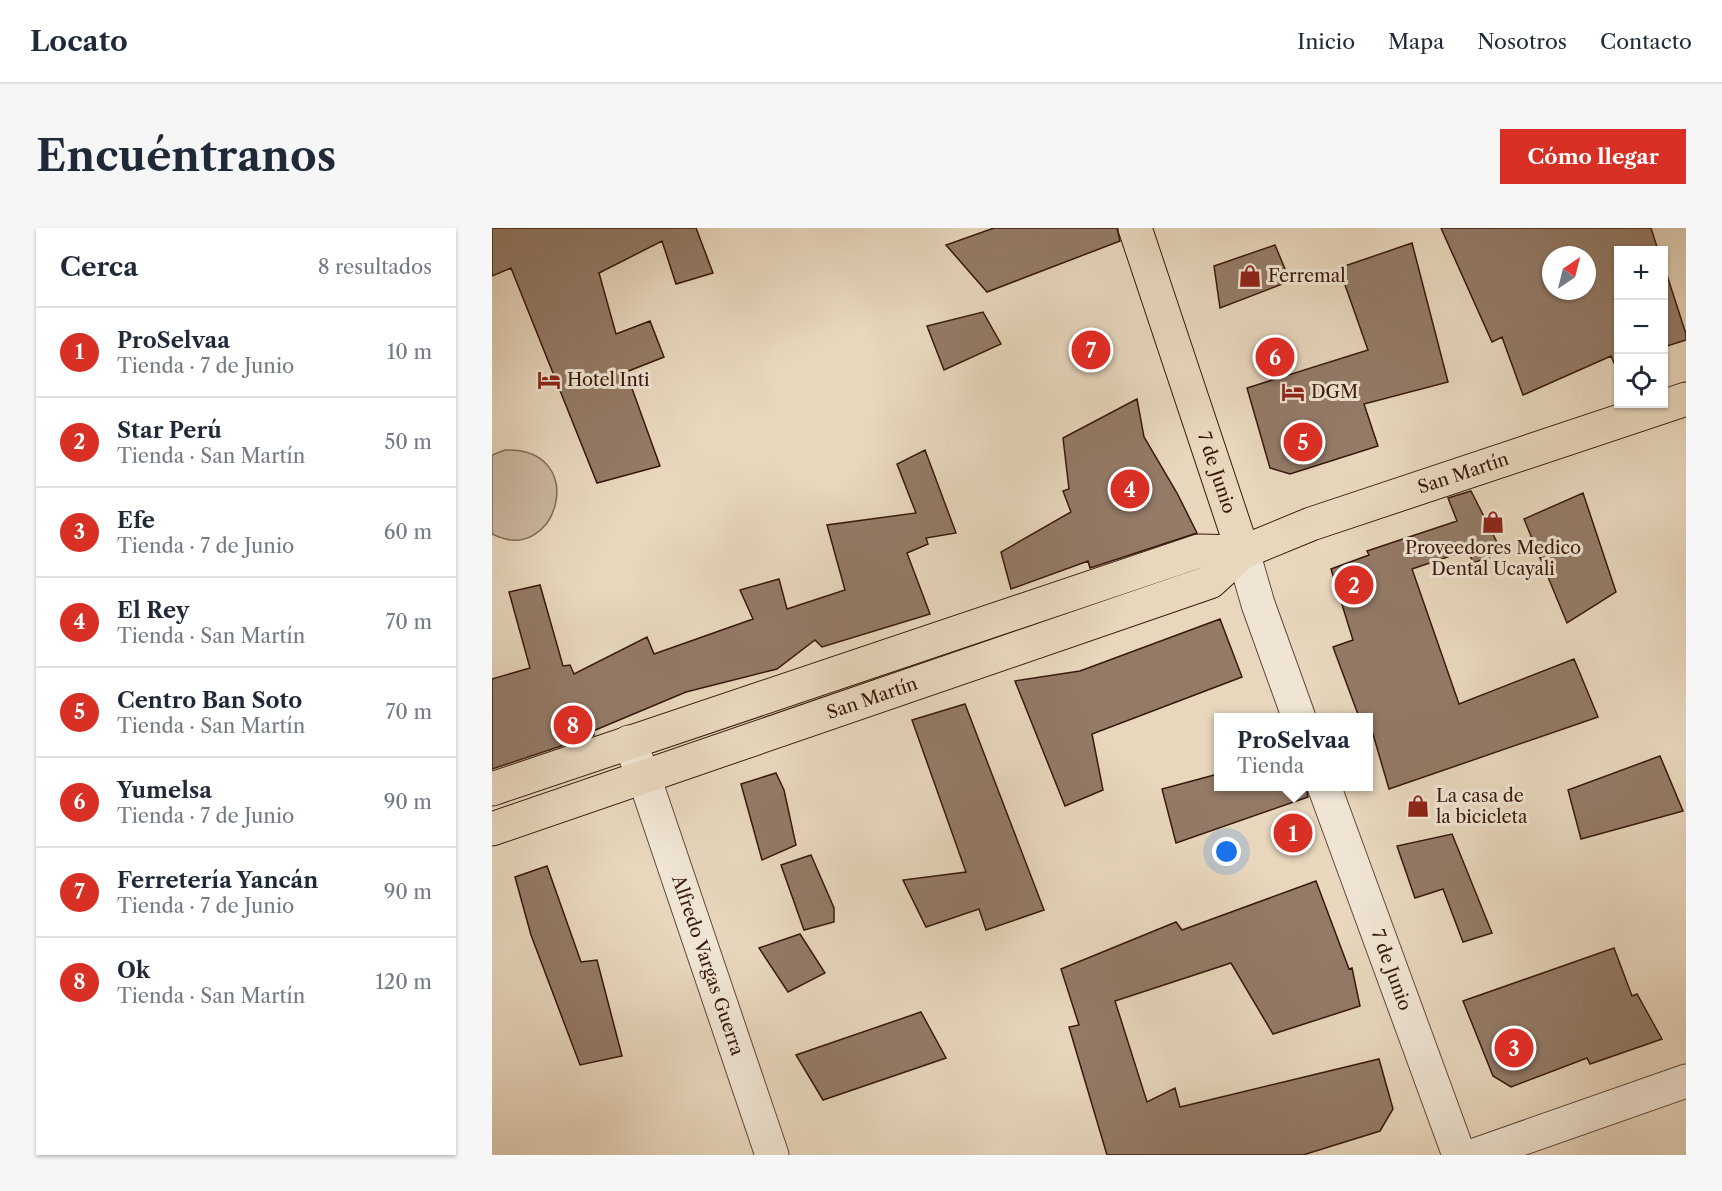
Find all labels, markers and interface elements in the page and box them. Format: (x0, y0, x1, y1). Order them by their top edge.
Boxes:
text: Locato (30, 24, 128, 58)
text: Inicio (1297, 29, 1355, 54)
text: Mapa (1388, 29, 1444, 54)
text: Nosotros (1477, 29, 1567, 54)
text: Contacto (1600, 29, 1692, 54)
button: Cómo llegar (1500, 129, 1686, 184)
text: Encuéntranos (36, 130, 336, 182)
north arrow (1542, 246, 1596, 300)
map controls (1614, 246, 1668, 408)
button: + (1614, 246, 1668, 300)
text: Cerca (60, 251, 138, 283)
text: 8 resultados (318, 255, 432, 279)
shop icon: Ferremal (1237, 263, 1263, 289)
place label: Ferremal (1268, 265, 1346, 287)
button: − (1614, 300, 1668, 354)
text: ProSelvaa (117, 327, 230, 354)
pin: 7 (1072, 328, 1110, 372)
pin: 6 (1256, 334, 1294, 380)
text: 1 (75, 340, 84, 364)
text: 10 m (387, 340, 432, 364)
text: Tienda · 7 de Junio (117, 354, 294, 378)
button: locate (1614, 354, 1668, 408)
hotel icon: Hotel Inti (536, 367, 562, 393)
place label: Hotel Inti (567, 369, 650, 391)
hotel icon: DGM (1280, 379, 1306, 405)
place label: DGM (1311, 381, 1358, 403)
text: Star Perú (117, 417, 222, 444)
pin: 5 (1284, 420, 1322, 464)
street label: 7 de Junio (1193, 429, 1240, 516)
text: 2 (74, 430, 85, 454)
text: 50 m (385, 430, 432, 454)
text: Tienda · San Martín (117, 444, 305, 468)
street label: San Martín (1415, 448, 1512, 499)
pin: 4 (1110, 466, 1150, 512)
text: Efe (117, 507, 155, 534)
shop icon: Proveedores Medico Dental Ucayali (1480, 509, 1506, 535)
text: 3 (74, 520, 85, 544)
text: 60 m (384, 520, 432, 544)
text: Tienda · 7 de Junio (117, 534, 294, 558)
place label: Proveedores Medico Dental Ucayali (1405, 537, 1581, 580)
pin: 2 (1334, 562, 1374, 608)
text: El Rey (117, 597, 189, 624)
text: 4 (74, 610, 85, 634)
text: 70 m (386, 610, 432, 634)
text: Tienda · San Martín (117, 624, 305, 648)
street label: San Martín (824, 672, 920, 724)
text: Centro Ban Soto (117, 687, 302, 714)
text: 5 (74, 700, 85, 724)
text: 70 m (386, 700, 432, 724)
pin: 8 (554, 702, 592, 748)
popup (1214, 713, 1373, 791)
text: Tienda · San Martín (117, 714, 305, 738)
text: ProSelvaa (1237, 727, 1350, 754)
text: Tienda (1237, 754, 1304, 778)
text: Yumelsa (117, 777, 212, 804)
place label: La casa de la bicicleta (1436, 785, 1528, 828)
text: 6 (74, 790, 85, 814)
text: 90 m (384, 790, 432, 814)
shop icon: La casa de la bicicleta (1405, 793, 1431, 819)
text: Tienda · 7 de Junio (117, 804, 294, 828)
pin: 1 (1274, 810, 1312, 856)
your location (1212, 837, 1241, 866)
text: Ferretería Yancán (117, 867, 318, 894)
street label: Alfredo Vargas Guerra (667, 871, 749, 1059)
text: 7 (74, 880, 85, 904)
text: 90 m (384, 880, 432, 904)
text: Tienda · 7 de Junio (117, 894, 294, 918)
street label: 7 de Junio (1366, 927, 1416, 1014)
text: Ok (117, 957, 150, 984)
text: 8 (73, 970, 86, 994)
text: 120 m (375, 970, 432, 994)
text: Tienda · San Martín (117, 984, 305, 1008)
pin: 3 (1494, 1026, 1534, 1070)

